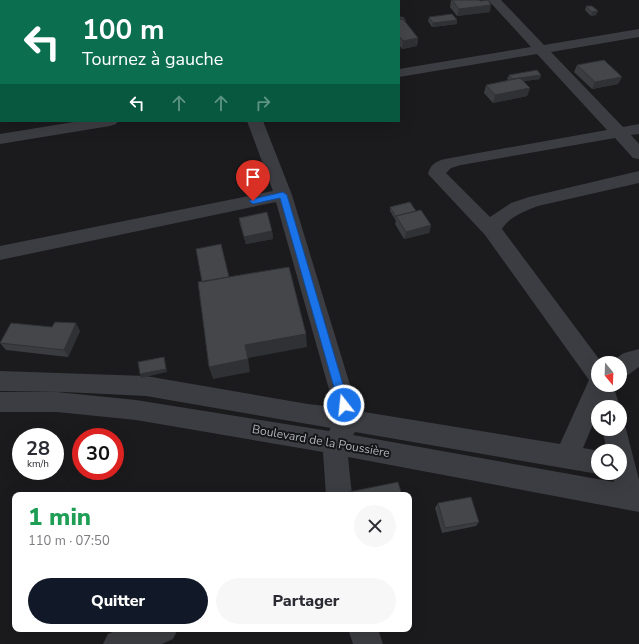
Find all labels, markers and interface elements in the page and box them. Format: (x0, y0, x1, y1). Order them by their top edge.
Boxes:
text: 100 m (82, 11, 165, 49)
icon: left (16, 16, 68, 68)
text: Tournez à gauche (82, 47, 223, 71)
icon: left (126, 92, 148, 114)
icon: ahead (168, 92, 190, 114)
icon: ahead (210, 92, 232, 114)
icon: right (252, 92, 274, 114)
pin (236, 160, 270, 201)
icon: arrive (242, 166, 264, 188)
north arrow (591, 356, 627, 392)
map controls (591, 356, 627, 480)
position arrow (323, 384, 365, 426)
button: sound (591, 400, 627, 436)
street label: Boulevard de la Poussière (251, 421, 391, 461)
speed limit sign: 30 (72, 428, 124, 480)
text: 28 (26, 435, 50, 462)
button: search (591, 444, 627, 480)
text: km/h (27, 457, 49, 471)
text: 1 min (28, 501, 91, 533)
button: close (354, 505, 396, 547)
text: 110 m · 07:50 (28, 532, 110, 550)
button: Quitter (28, 578, 208, 624)
button: Partager (216, 578, 396, 624)

